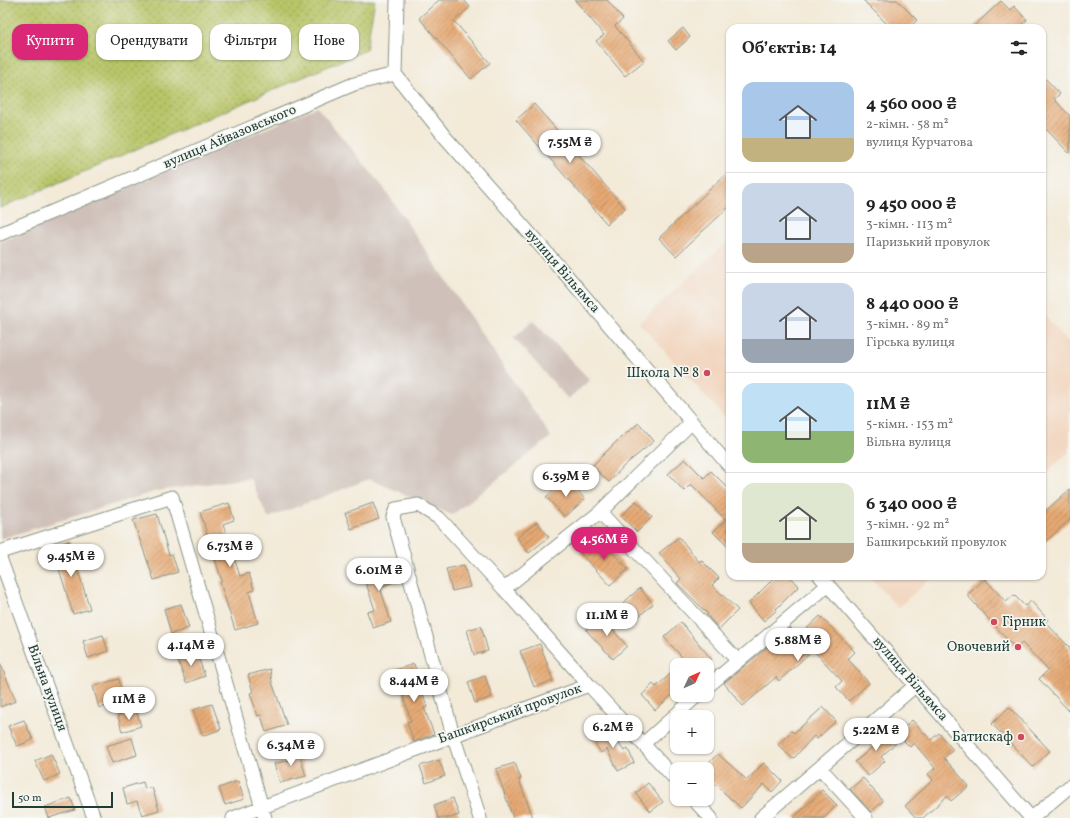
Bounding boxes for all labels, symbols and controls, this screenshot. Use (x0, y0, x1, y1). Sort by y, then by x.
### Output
chip: Купити (12, 24, 88, 60)
chip: Орендувати (96, 24, 202, 60)
chip: Фільтри (210, 24, 291, 60)
chip: Нове (299, 24, 359, 60)
text: Об’єктів: 14 (742, 37, 837, 60)
icon: filters (1008, 37, 1030, 59)
text: 4 560 000 ₴ (866, 93, 957, 116)
icon: home (774, 98, 822, 146)
street label: вулиця Айвазовського (161, 100, 299, 174)
text: 2-кімн. · 58 m² (866, 116, 949, 134)
pin: 7.55M ₴ (533, 130, 607, 164)
text: 7.55M ₴ (548, 134, 592, 152)
text: вулиця Курчатова (866, 134, 973, 152)
text: 9 450 000 ₴ (866, 193, 957, 216)
icon: home (774, 199, 822, 247)
text: 3-кімн. · 113 m² (866, 216, 952, 234)
street label: вулиця Вільямса (520, 225, 604, 317)
text: Паризький провулок (866, 234, 990, 252)
text: 8 440 000 ₴ (866, 293, 959, 316)
icon: home (774, 299, 822, 347)
text: 3-кімн. · 89 m² (866, 316, 949, 334)
text: Гірська вулиця (866, 334, 955, 352)
place label: Школа № 8 (626, 364, 699, 383)
marker: Школа № 8 (702, 368, 712, 378)
text: 11M ₴ (866, 393, 910, 416)
icon: home (774, 399, 822, 447)
text: 5-кімн. · 153 m² (866, 416, 953, 434)
text: Вільна вулиця (866, 434, 951, 452)
pin: 6.39M ₴ (529, 464, 603, 498)
text: 6.39M ₴ (542, 468, 590, 486)
text: 6 340 000 ₴ (866, 493, 957, 516)
icon: home (774, 499, 822, 547)
text: 3-кімн. · 92 m² (866, 516, 949, 534)
pin: 4.56M ₴ (567, 527, 641, 561)
text: 4.56M ₴ (580, 531, 628, 549)
pin: 6.73M ₴ (193, 534, 267, 568)
text: Башкирський провулок (866, 534, 1007, 552)
text: 6.73M ₴ (207, 538, 253, 556)
pin: 9.45M ₴ (34, 544, 108, 578)
text: 9.45M ₴ (47, 548, 95, 566)
pin: 6.01M ₴ (342, 558, 416, 592)
text: 6.01M ₴ (355, 562, 403, 580)
pin: 11.1M ₴ (570, 603, 644, 637)
text: 11.1M ₴ (586, 607, 628, 625)
place label: Гірник (1002, 613, 1047, 632)
marker: Гірник (989, 617, 999, 627)
pin: 5.88M ₴ (761, 628, 835, 662)
text: 5.88M ₴ (774, 632, 822, 650)
pin: 4.14M ₴ (154, 633, 228, 667)
street label: вулиця Вільямса (868, 633, 952, 725)
text: 4.14M ₴ (167, 637, 215, 655)
place label: Овочевий (947, 638, 1010, 657)
street label: Вільна вулиця (22, 642, 72, 734)
marker: Овочевий (1013, 642, 1023, 652)
north arrow (670, 658, 714, 702)
map controls (670, 658, 714, 806)
pin: 8.44M ₴ (377, 669, 451, 703)
text: 8.44M ₴ (389, 673, 439, 691)
street label: Башкирський провулок (436, 679, 585, 749)
pin: 11M ₴ (101, 687, 157, 721)
text: 11M ₴ (112, 691, 146, 709)
button: + (670, 710, 714, 754)
pin: 6.2M ₴ (580, 715, 646, 749)
pin: 5.22M ₴ (839, 718, 913, 752)
text: 6.2M ₴ (593, 719, 633, 737)
text: 5.22M ₴ (853, 722, 899, 740)
place label: Батискаф (952, 728, 1013, 747)
marker: Батискаф (1016, 732, 1026, 742)
pin: 6.34M ₴ (254, 733, 328, 767)
text: 6.34M ₴ (267, 737, 315, 755)
button: − (670, 762, 714, 806)
scale bar (12, 790, 113, 809)
text: 50 m (18, 791, 42, 806)

